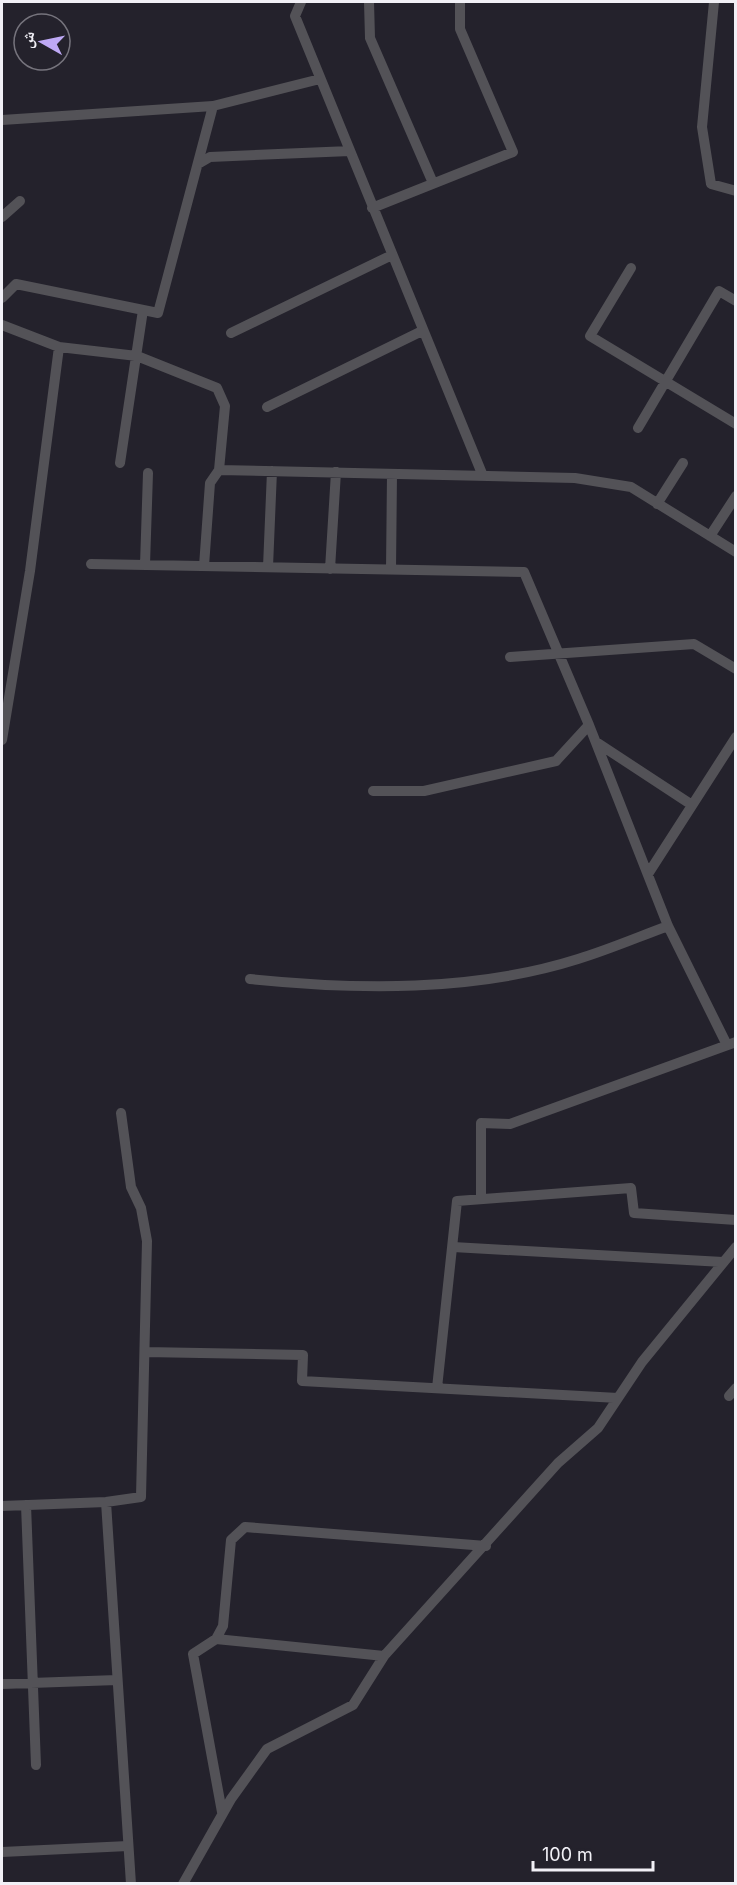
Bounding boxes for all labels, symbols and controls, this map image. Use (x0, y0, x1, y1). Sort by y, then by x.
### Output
north arrow (12, 12, 72, 72)
text: ش (16, 30, 38, 50)
scale bar (533, 1834, 653, 1872)
text: 100 m (542, 1844, 593, 1865)

